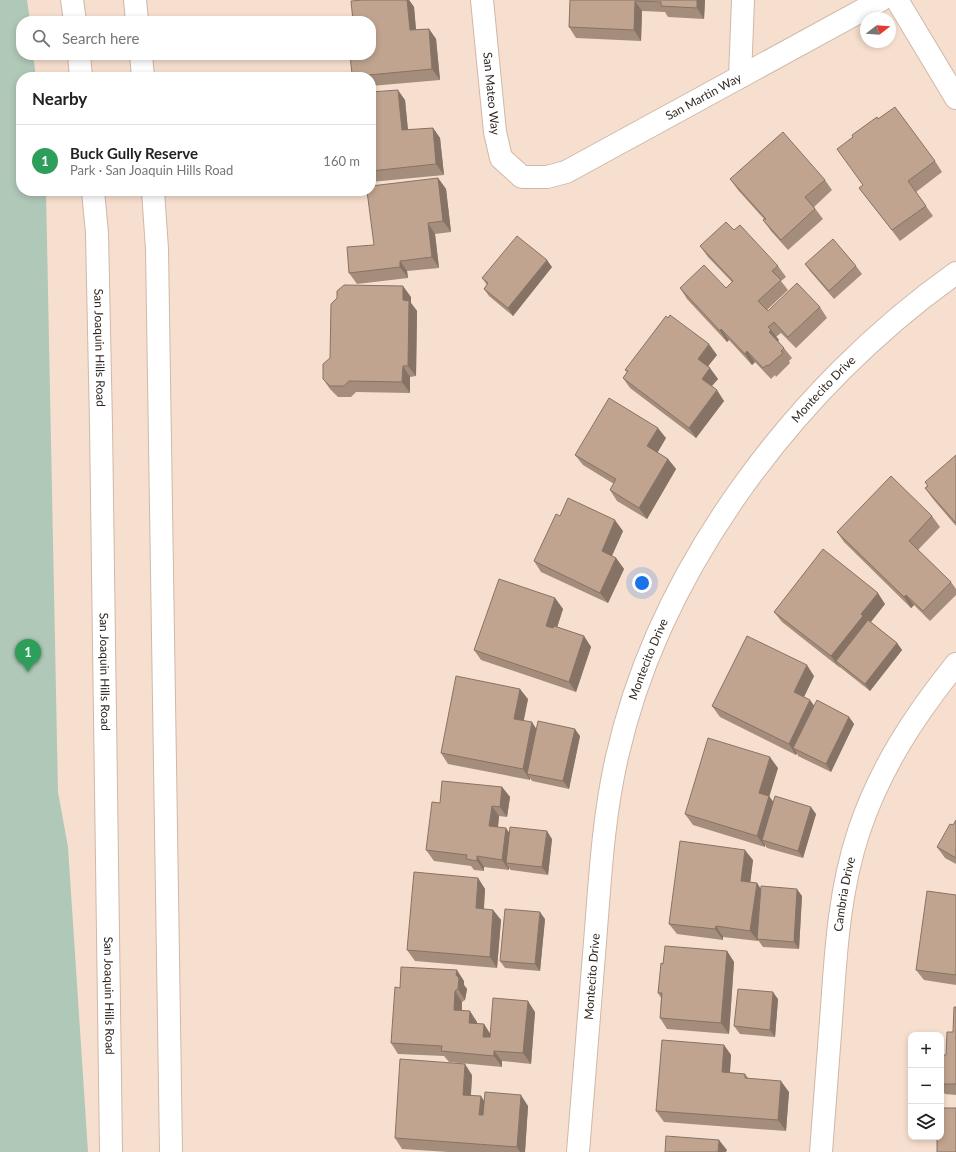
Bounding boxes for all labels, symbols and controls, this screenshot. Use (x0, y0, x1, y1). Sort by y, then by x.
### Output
north arrow (860, 12, 896, 48)
search box (16, 16, 376, 60)
icon: search (30, 27, 52, 49)
text: Search here (62, 29, 139, 47)
street label: San Mateo Way (480, 51, 503, 136)
street label: San Martin Way (663, 69, 745, 123)
text: Nearby (32, 88, 87, 109)
text: Buck Gully Reserve (70, 144, 198, 162)
text: 1 (41, 153, 49, 169)
text: 160 m (323, 153, 360, 169)
text: Park · San Joaquin Hills Road (70, 162, 233, 178)
street label: San Joaquin Hills Road (91, 289, 109, 407)
street label: Montecito Drive (788, 352, 858, 426)
your location (632, 573, 652, 593)
street label: San Joaquin Hills Road (97, 613, 113, 731)
street label: Montecito Drive (625, 616, 671, 702)
pin: 1 (15, 639, 41, 672)
street label: Cambria Drive (830, 855, 858, 932)
street label: Montecito Drive (581, 933, 603, 1020)
street label: San Joaquin Hills Road (101, 937, 118, 1055)
map controls (908, 1032, 944, 1140)
button: + (908, 1032, 944, 1068)
button: − (908, 1068, 944, 1104)
button: layers (908, 1104, 944, 1140)

